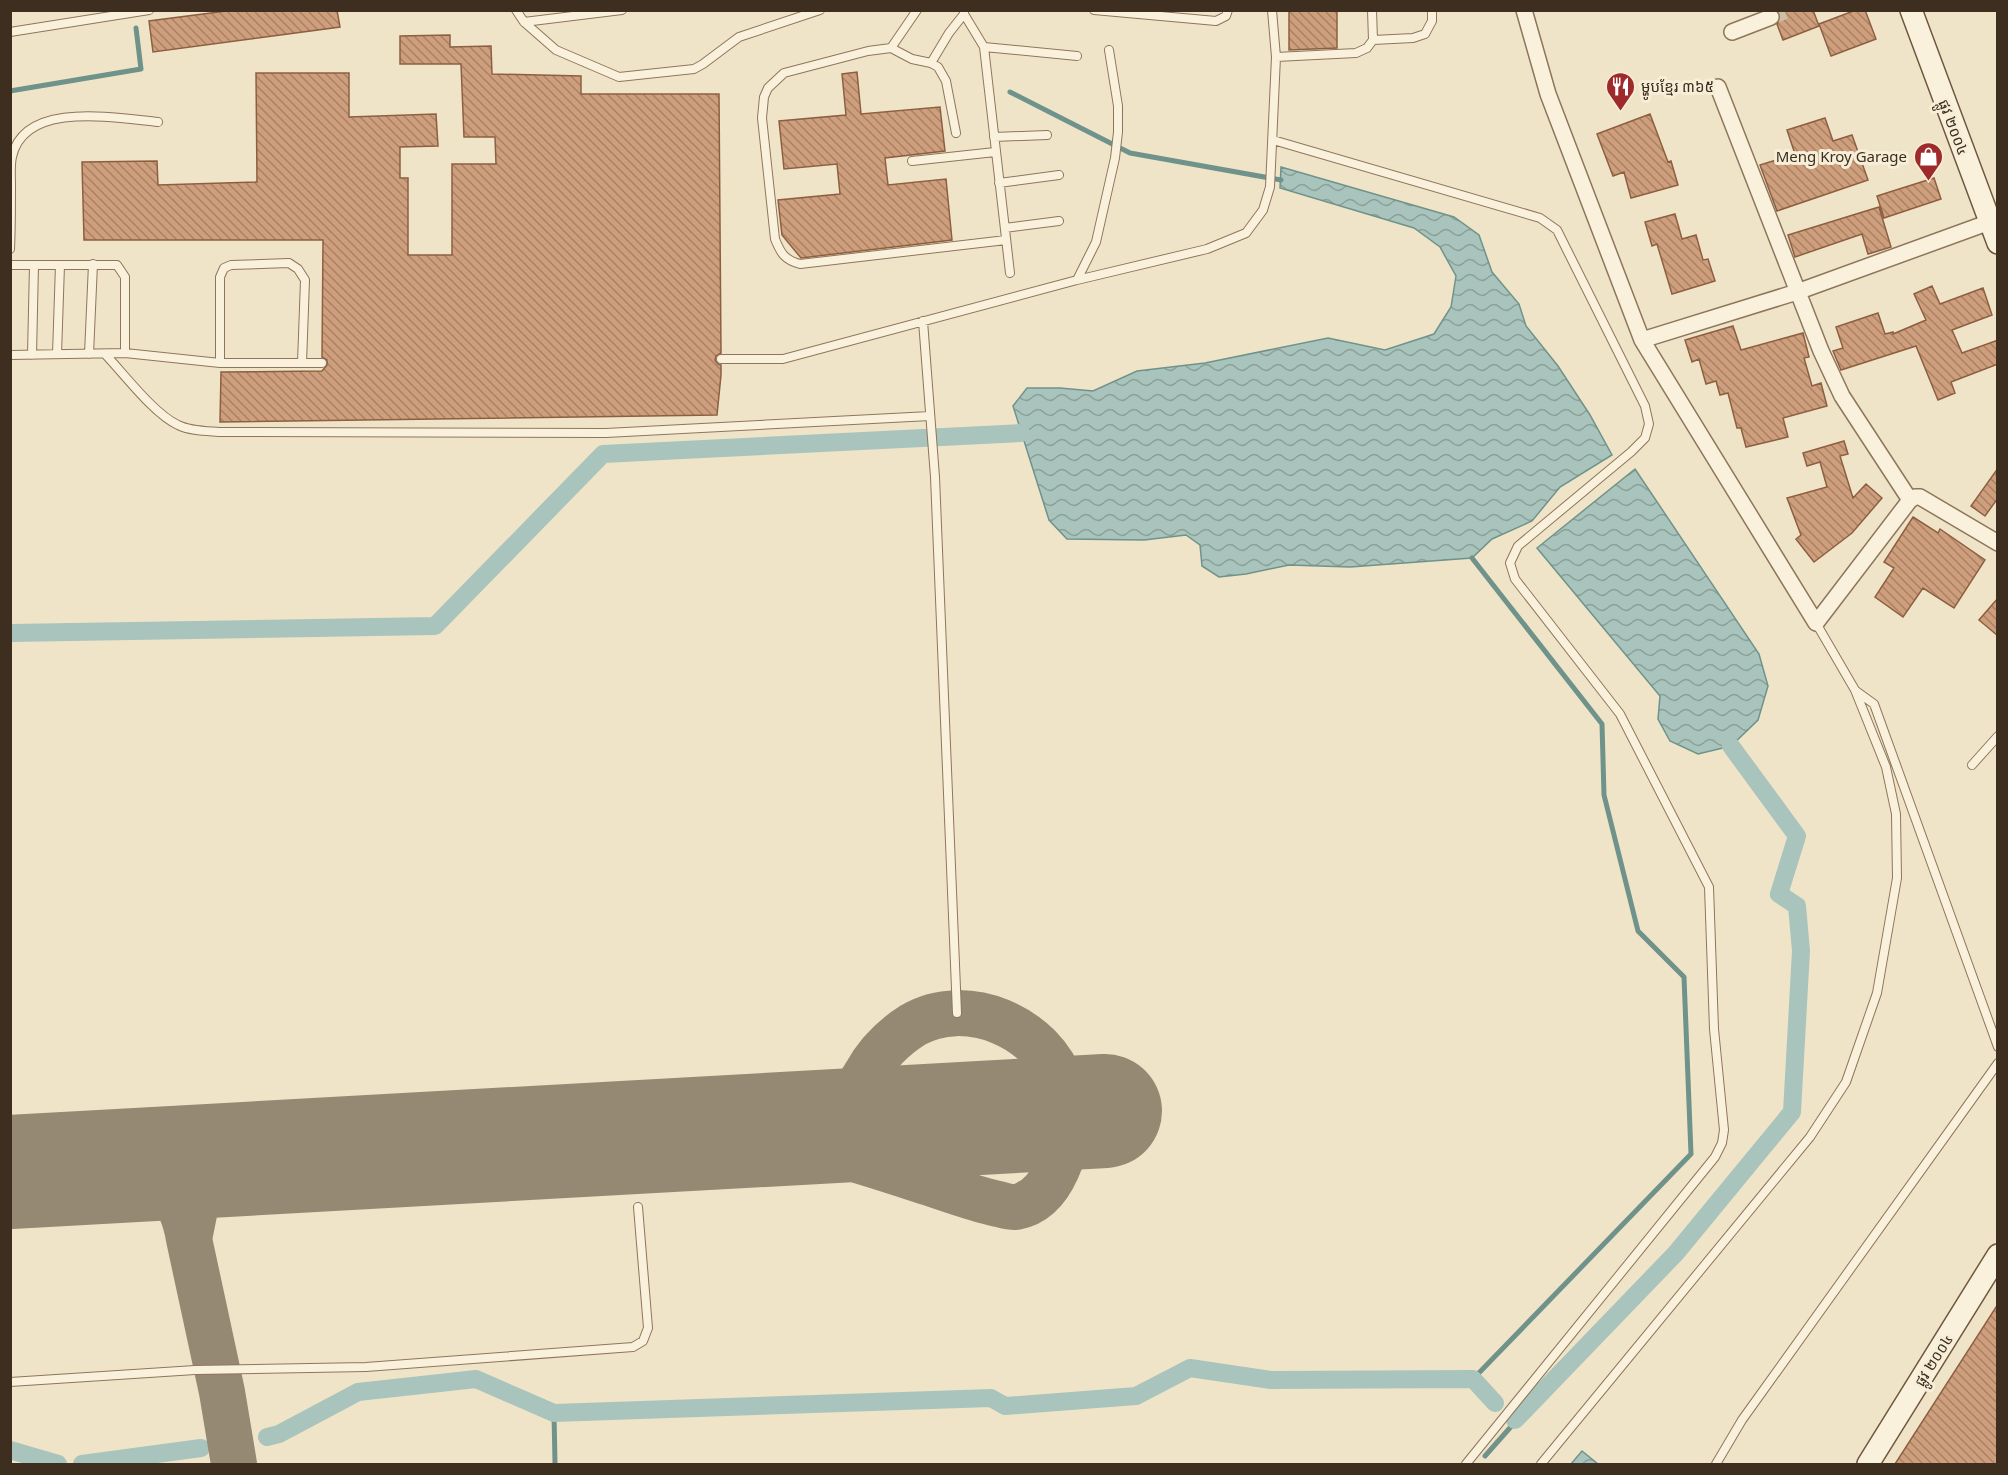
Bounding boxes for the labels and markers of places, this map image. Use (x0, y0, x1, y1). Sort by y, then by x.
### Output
restaurant icon: ម្ហូបខ្មែរ ៣៦៥ (1604, 70, 1636, 112)
place label: ម្ហូបខ្មែរ ៣៦៥ (1641, 76, 1714, 100)
shop icon: Meng Kroy Garage (1912, 140, 1944, 182)
place label: Meng Kroy Garage (1776, 146, 1907, 166)

